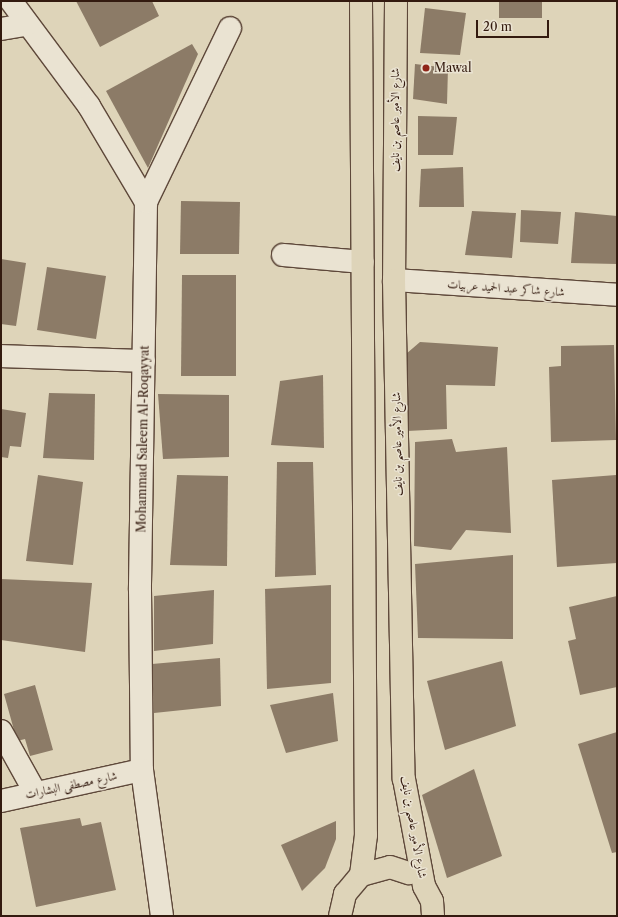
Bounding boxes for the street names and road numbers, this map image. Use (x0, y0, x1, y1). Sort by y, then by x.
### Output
street label: شارع الأمير عاصم بن نايف (388, 68, 402, 172)
street label: شارع شاكر عبد الحميد عربيات (447, 277, 565, 299)
street label: Mohammad Saleem Al-Roqayyat (134, 345, 152, 533)
street label: شارع الأمير عاصم بن نايف (389, 392, 405, 496)
street label: شارع مصطفى البشارات (24, 768, 118, 802)
street label: شارع الأمير عاصم بن نايف (398, 774, 430, 880)

